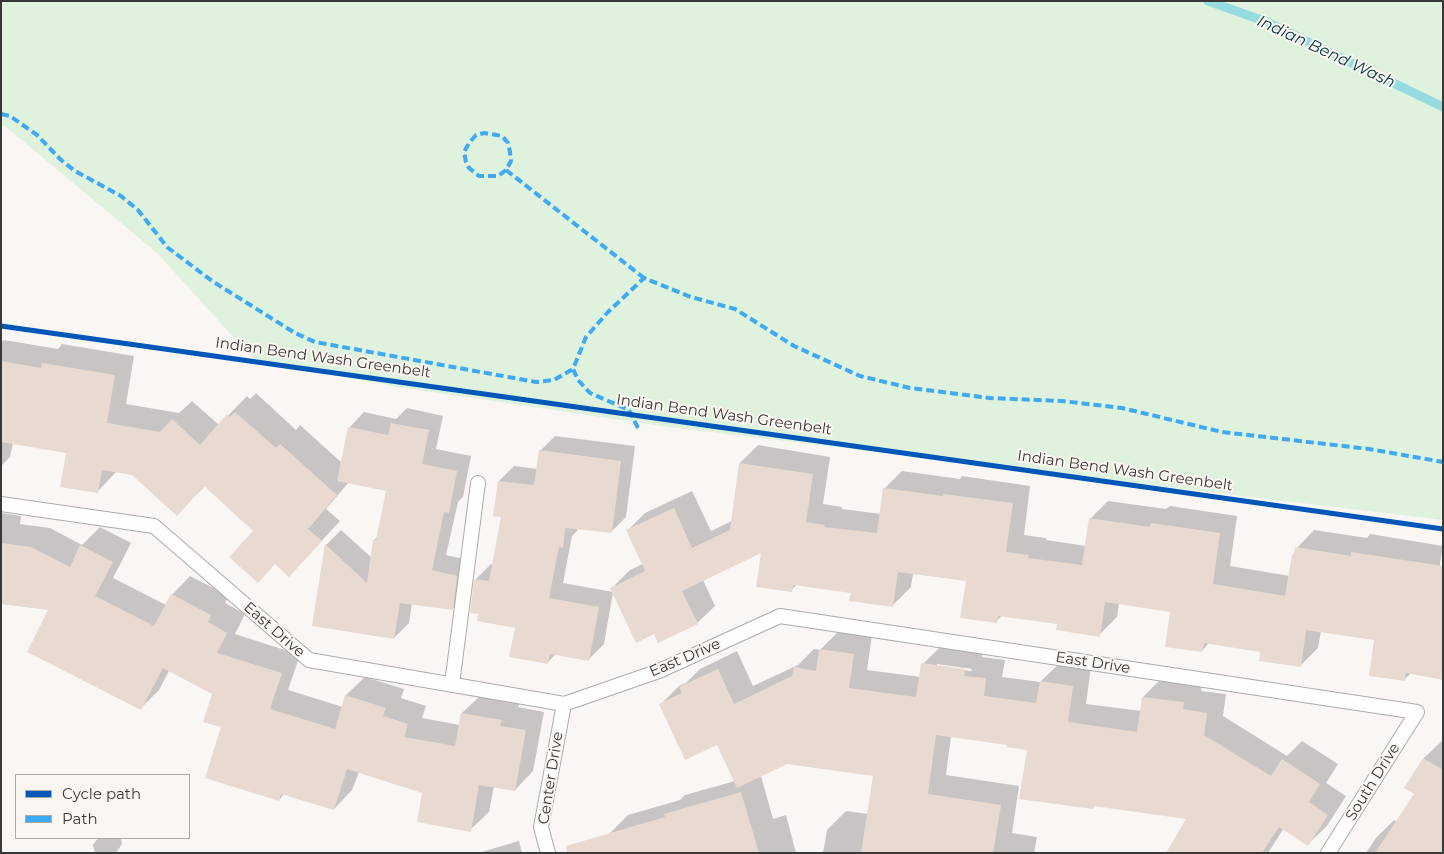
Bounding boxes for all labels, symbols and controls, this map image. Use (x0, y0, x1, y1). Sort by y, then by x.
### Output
water label: Indian Bend Wash (1254, 12, 1398, 92)
street label: Indian Bend Wash Greenbelt (214, 334, 432, 382)
street label: Indian Bend Wash Greenbelt (615, 391, 833, 439)
street label: Indian Bend Wash Greenbelt (1016, 447, 1234, 495)
street label: East Drive (240, 598, 308, 662)
street label: East Drive (647, 635, 723, 681)
street label: East Drive (1054, 648, 1132, 678)
street label: Center Drive (535, 730, 567, 826)
street label: South Drive (1342, 740, 1404, 824)
legend (15, 774, 190, 839)
text: Cycle path (62, 784, 141, 803)
text: Path (62, 809, 98, 828)

